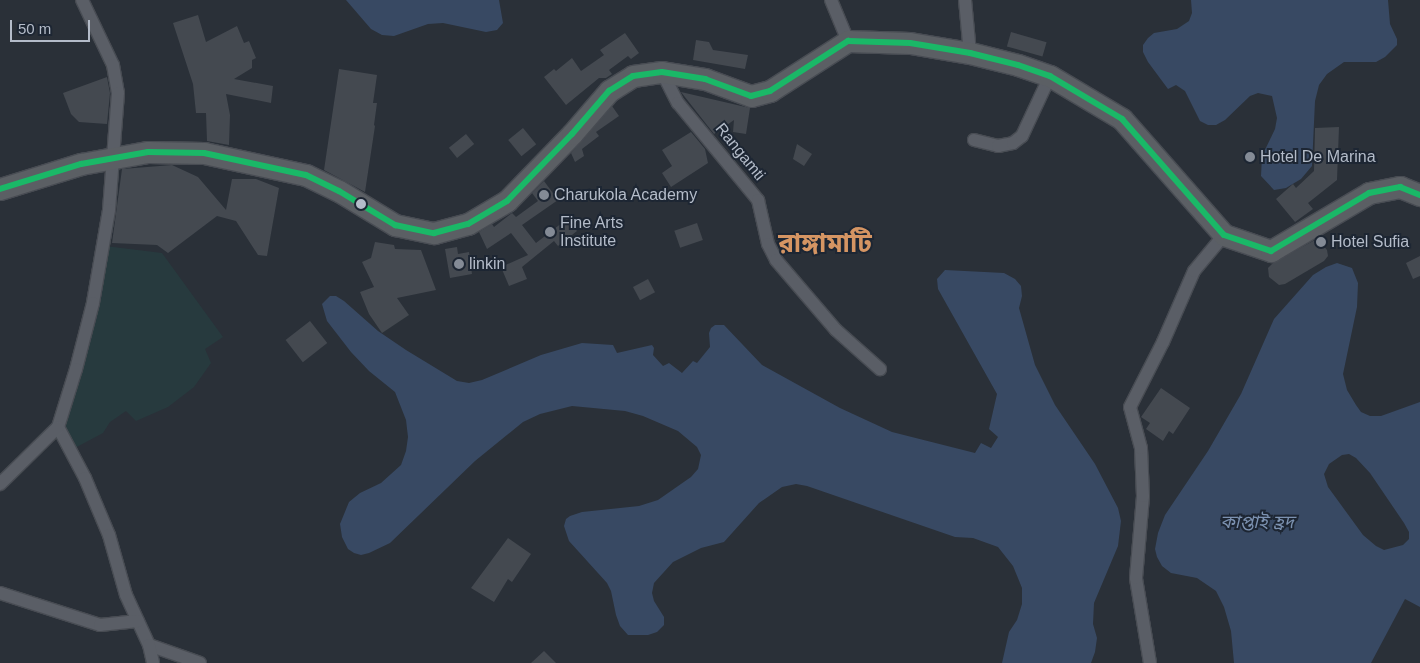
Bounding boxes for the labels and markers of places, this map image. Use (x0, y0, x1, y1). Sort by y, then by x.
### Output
place label: Hotel De Marina (1260, 147, 1376, 167)
marker: Hotel De Marina (1244, 151, 1256, 163)
place label: Charukola Academy (554, 185, 698, 205)
marker: Charukola Academy (538, 189, 550, 201)
unlabelled marker (356, 199, 366, 209)
place label: Fine Arts Institute (560, 213, 624, 251)
marker: Fine Arts Institute (544, 226, 556, 238)
place label: Hotel Sufia (1331, 232, 1409, 252)
marker: Hotel Sufia (1315, 236, 1327, 248)
place label: linkin (469, 254, 505, 274)
marker: linkin (453, 258, 465, 270)

